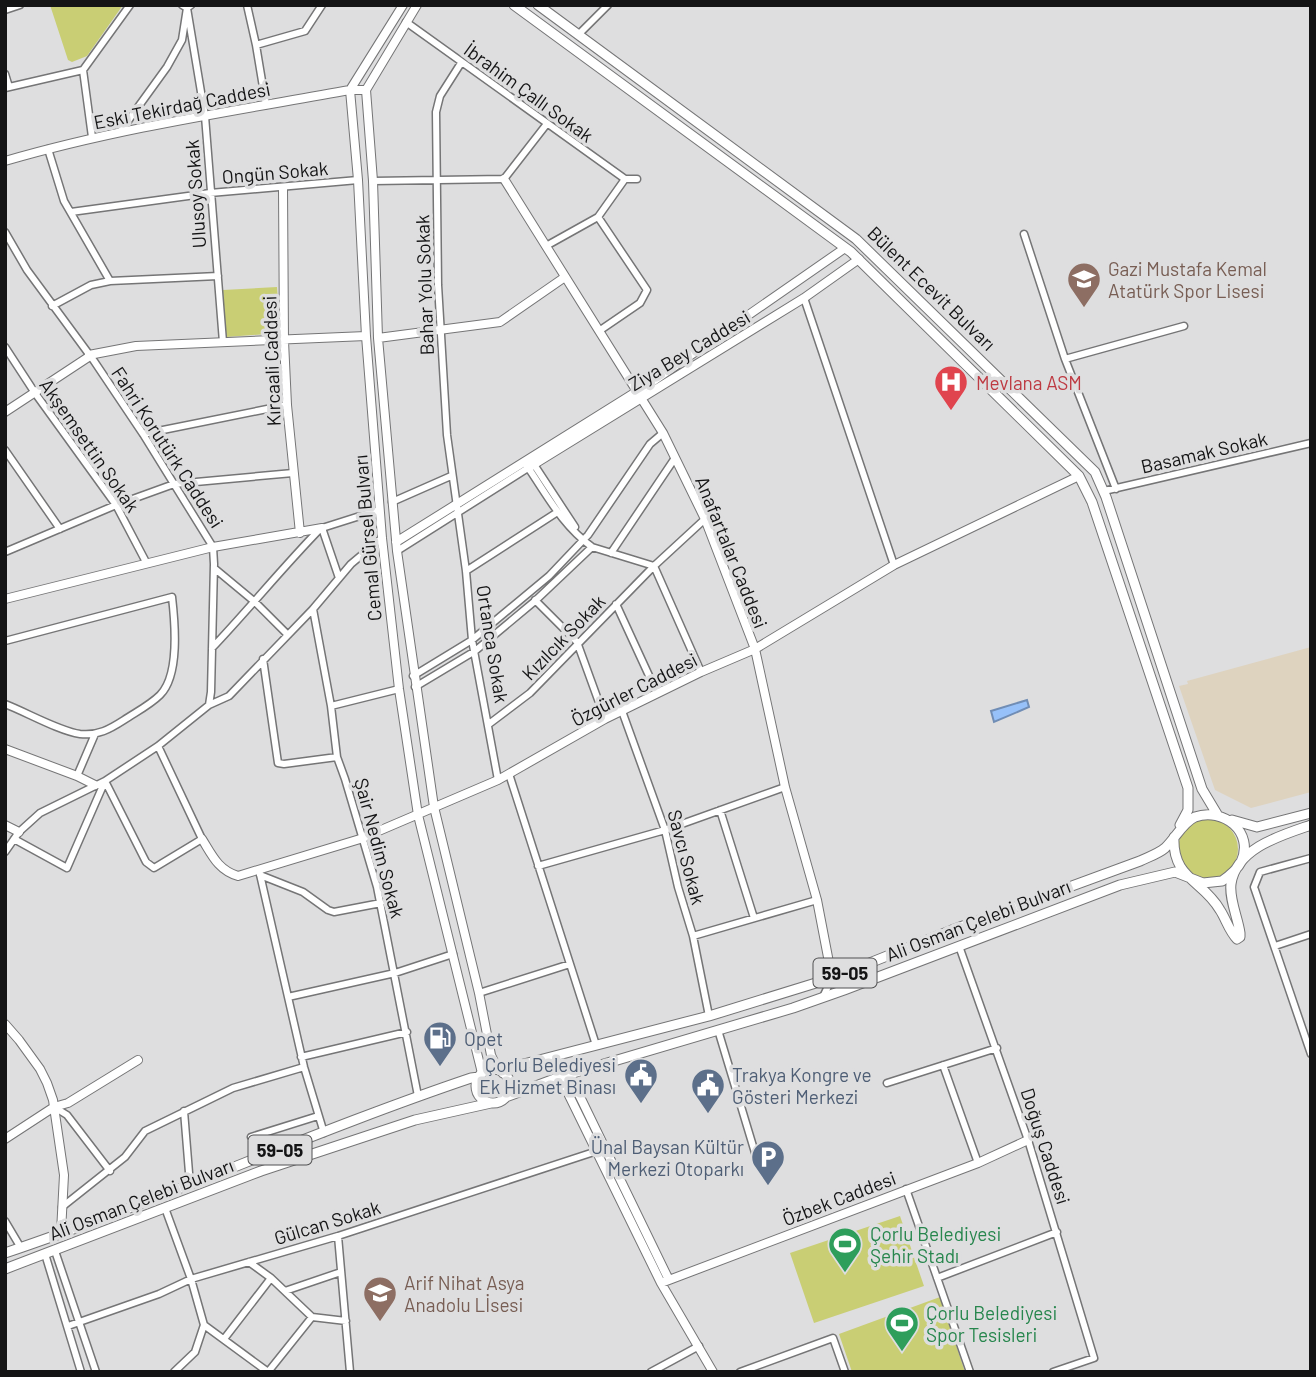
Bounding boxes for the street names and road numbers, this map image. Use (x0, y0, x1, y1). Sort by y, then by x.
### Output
street label: İbrahim Çallı Sokak (460, 37, 598, 147)
street label: Eski Tekirdağ Caddesi (92, 77, 272, 133)
street label: Ulusoy Sokak (180, 139, 210, 249)
street label: Ongün Sokak (221, 156, 329, 188)
street label: Bahar Yolu Sokak (410, 214, 438, 356)
street label: Bülent Ecevit Bulvarı (863, 221, 1001, 355)
street label: Kırcaali Caddesi (257, 295, 285, 427)
street label: Ziya Bey Caddesi (624, 305, 754, 395)
street label: Fahri Korutürk Caddesi (107, 362, 229, 532)
street label: Akşemsettin Sokak (35, 374, 145, 516)
street label: Basamak Sokak (1139, 426, 1269, 478)
street label: Cemal Gürsel Bulvarı (348, 454, 386, 622)
street label: Anafartalar Caddesi (691, 473, 773, 631)
street label: Ortanca Sokak (472, 583, 514, 705)
street label: Kızılcık Sokak (517, 590, 609, 684)
street label: Özgürler Caddesi (567, 647, 701, 731)
street label: Şair Nedim Sokak (350, 775, 410, 921)
street label: Savcı Sokak (663, 807, 711, 907)
street label: Ali Osman Çelebi Bulvarı (882, 874, 1074, 966)
road number: 59-05 (814, 958, 876, 988)
street label: Doğuş Caddesi (1016, 1085, 1076, 1207)
road number: 59-05 (248, 1135, 312, 1164)
street label: Ali Osman Çelebi Bulvarı (45, 1153, 237, 1245)
street label: Özbek Caddesi (779, 1166, 899, 1230)
street label: Gülcan Sokak (271, 1195, 383, 1249)

